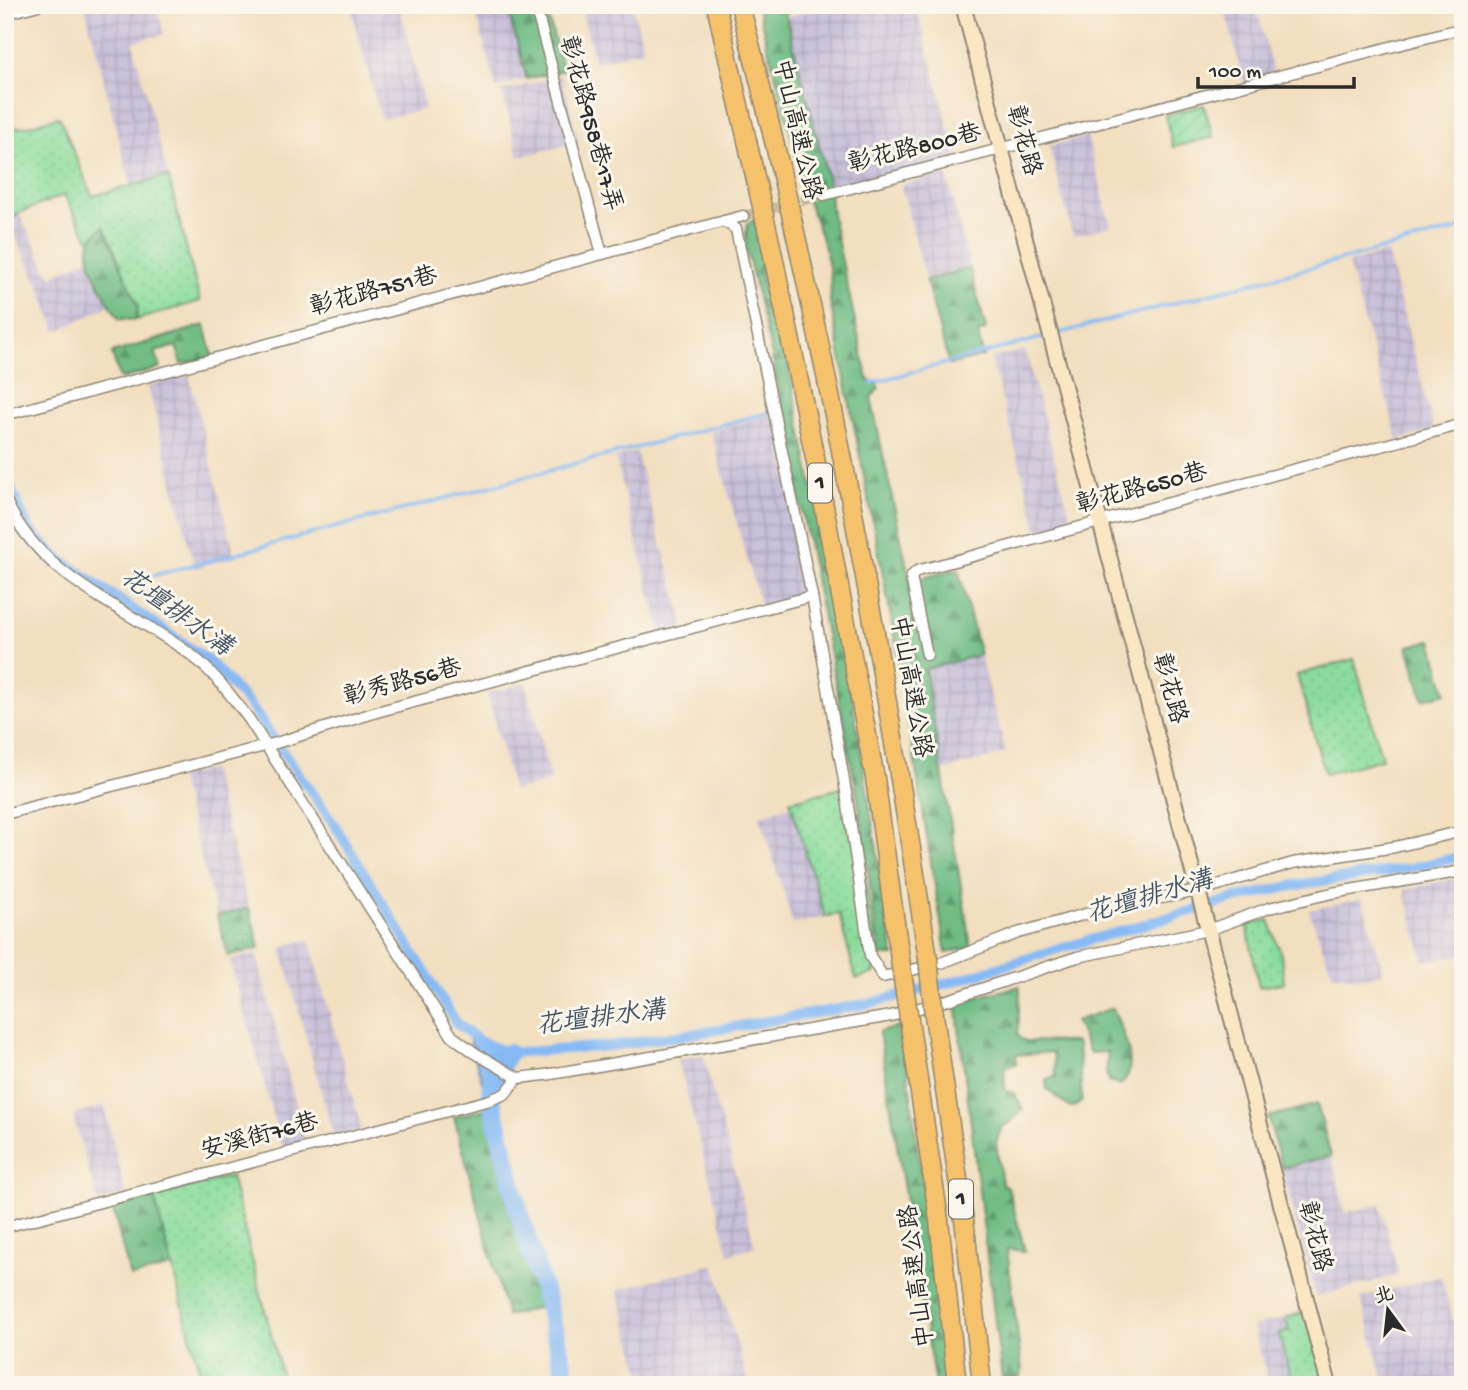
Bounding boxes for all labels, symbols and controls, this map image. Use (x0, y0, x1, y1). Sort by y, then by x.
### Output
street label: 彰花路958巷17弄 (552, 33, 628, 215)
scale bar (1198, 46, 1354, 90)
street label: 中山高速公路 (765, 56, 827, 203)
text: 100 m (1208, 61, 1261, 86)
street label: 彰花路 (999, 102, 1047, 180)
street label: 彰花路800巷 (845, 117, 985, 181)
street label: 彰花路751巷 (307, 260, 441, 324)
street label: 彰花路650巷 (1073, 457, 1211, 521)
road number: 1 (808, 463, 832, 503)
water label: 花壇排水溝 (113, 562, 239, 666)
street label: 中山高速公路 (882, 613, 938, 760)
street label: 彰花路 (1145, 650, 1193, 728)
street label: 彰秀路56巷 (340, 652, 465, 714)
water label: 花壇排水溝 (1083, 864, 1219, 932)
water label: 花壇排水溝 (534, 994, 669, 1043)
street label: 安溪街76巷 (198, 1107, 322, 1168)
road number: 1 (949, 1180, 973, 1218)
street label: 彰花路 (1290, 1198, 1338, 1275)
street label: 中山高速公路 (894, 1203, 942, 1349)
north arrow (1352, 1274, 1422, 1344)
text: 北 (1372, 1283, 1397, 1311)

